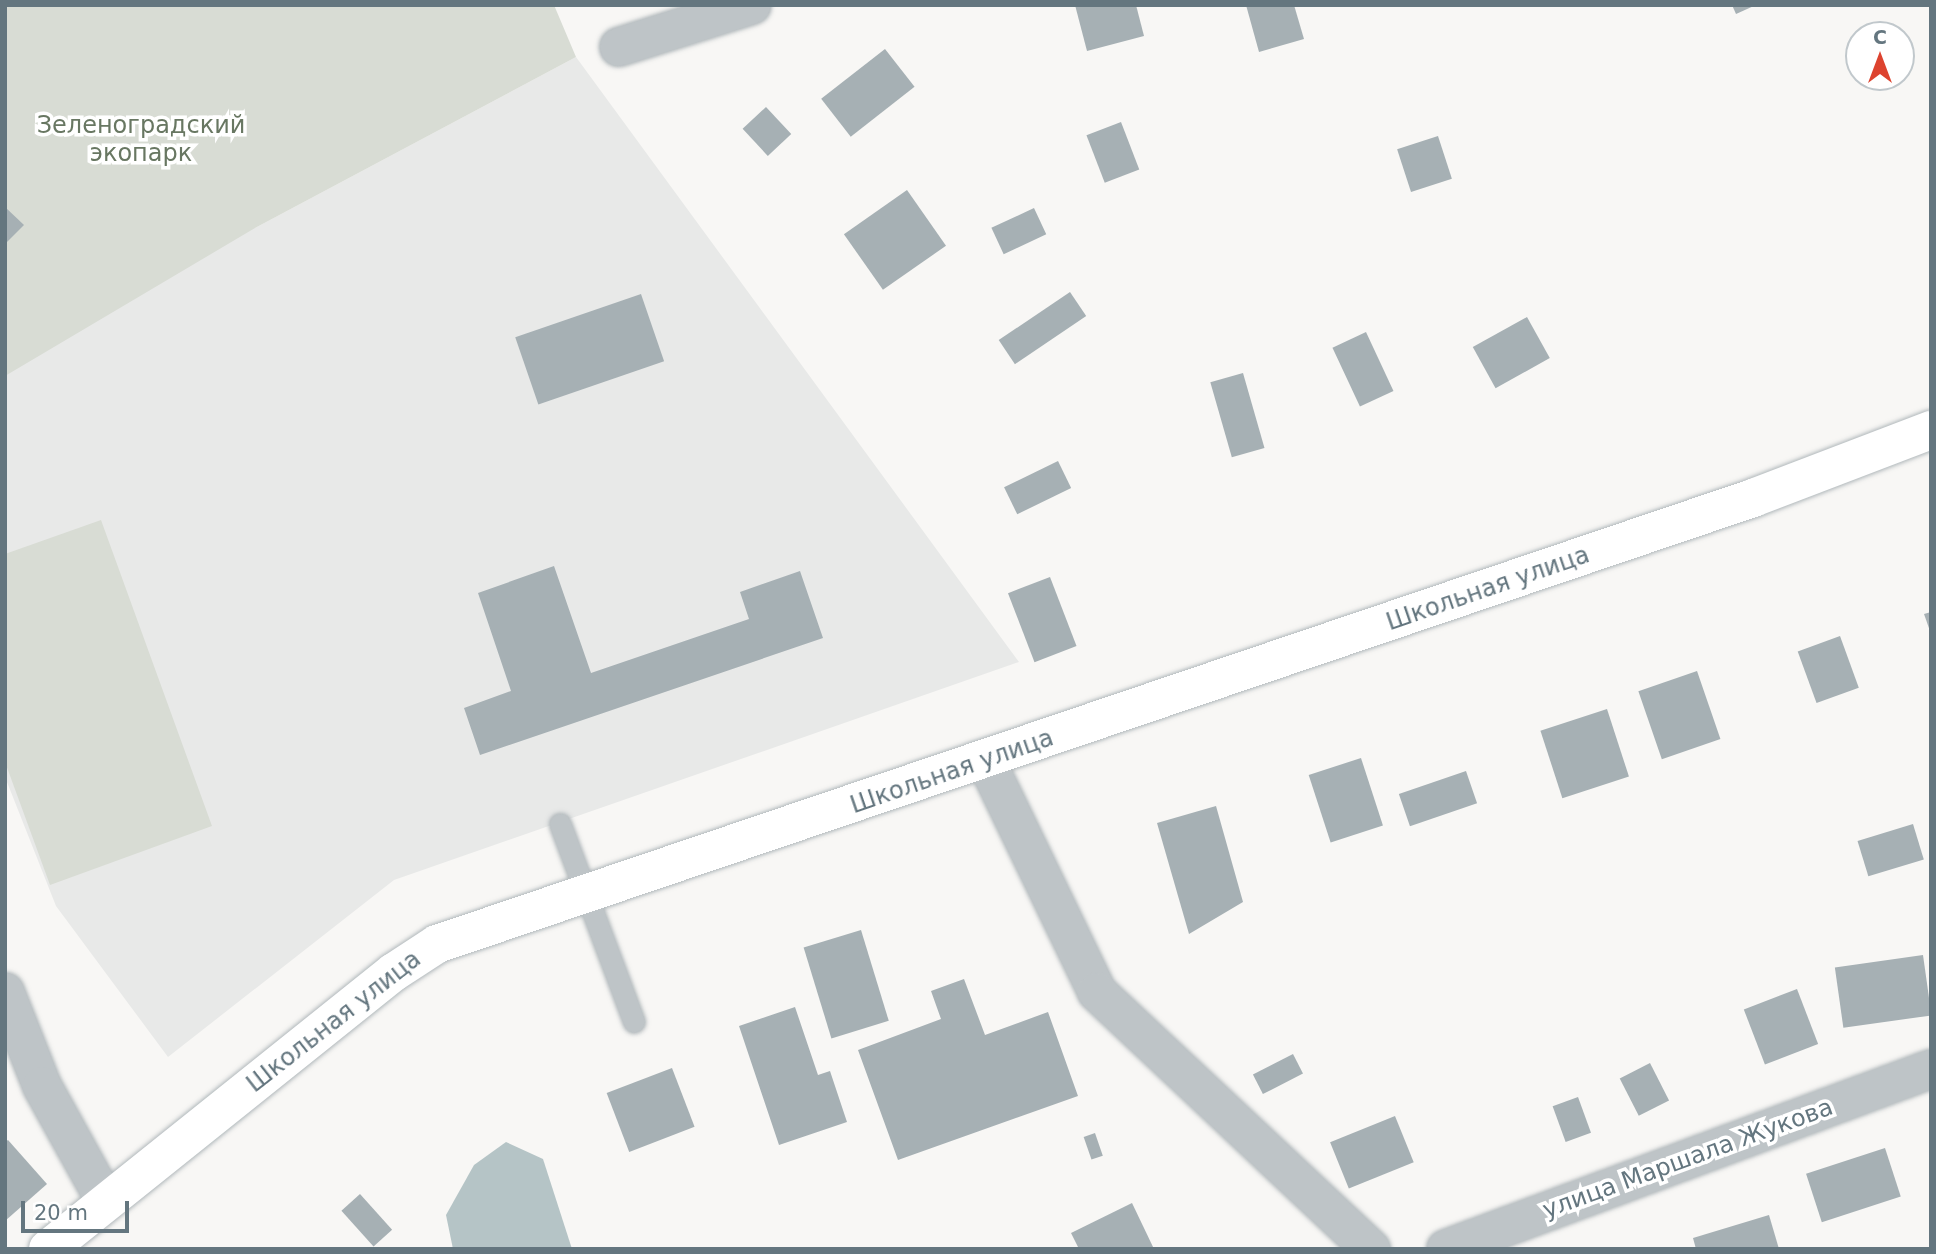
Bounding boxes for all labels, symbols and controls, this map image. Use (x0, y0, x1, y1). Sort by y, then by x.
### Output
north arrow (1845, 21, 1915, 91)
text: С (1873, 26, 1887, 48)
park label: Зеленоградский экопарк (37, 112, 245, 168)
street label: Школьная улица (1383, 541, 1593, 637)
street label: Школьная улица (847, 724, 1057, 820)
street label: Школьная улица (241, 945, 427, 1099)
street label: улица Маршала Жукова (1539, 1093, 1837, 1225)
scale bar (24, 1188, 133, 1232)
text: 20 m (34, 1201, 88, 1225)

